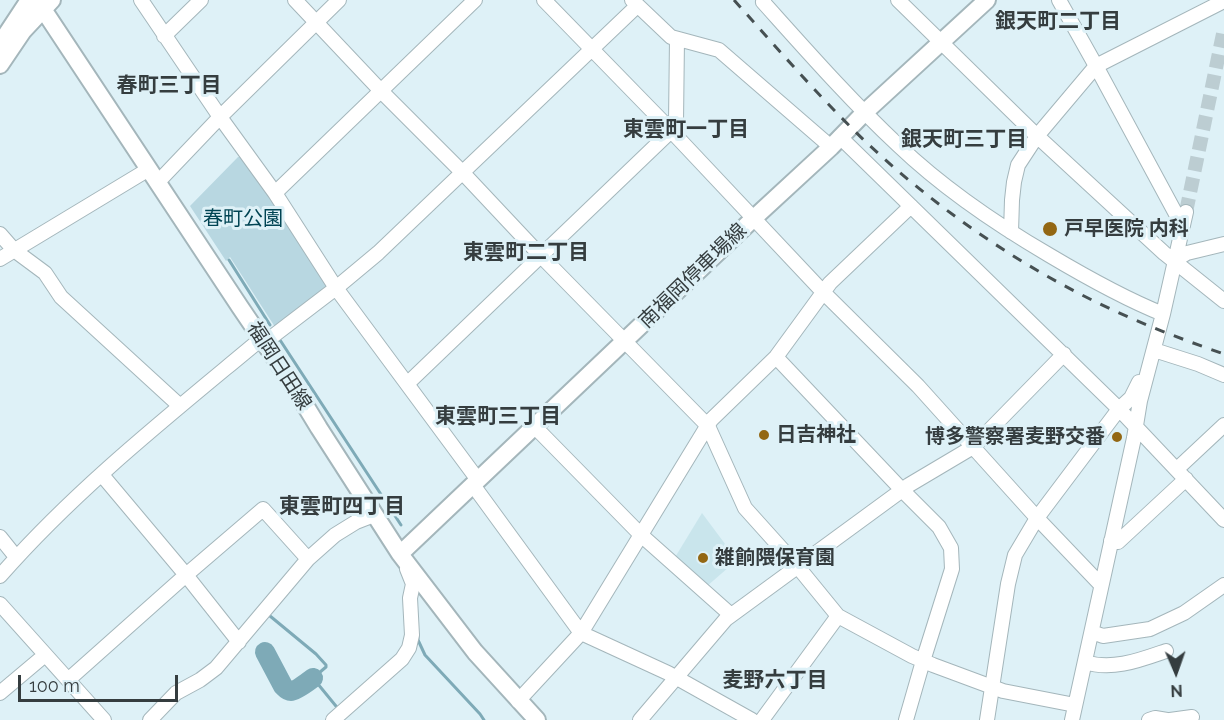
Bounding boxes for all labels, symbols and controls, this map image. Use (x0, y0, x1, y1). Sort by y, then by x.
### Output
district label: 銀天町二丁目 (995, 9, 1121, 35)
district label: 春町三丁目 (117, 73, 221, 99)
district label: 東雲町一丁目 (623, 117, 749, 143)
district label: 銀天町三丁目 (901, 127, 1027, 153)
park label: 春町公園 (203, 207, 283, 231)
place label: 戸早医院 内科 (1064, 217, 1189, 241)
street label: 南福岡停車場線 (634, 219, 752, 333)
marker: 戸早医院 内科 (1041, 220, 1059, 238)
district label: 東雲町二丁目 (463, 240, 589, 266)
street label: 福岡日田線 (242, 318, 316, 414)
district label: 東雲町三丁目 (435, 404, 561, 430)
place label: 日吉神社 (776, 423, 856, 447)
place label: 博多警察署麦野交番 (925, 425, 1105, 449)
marker: 日吉神社 (757, 428, 771, 442)
marker: 博多警察署麦野交番 (1110, 430, 1124, 444)
district label: 東雲町四丁目 (279, 494, 405, 520)
place label: 雑餉隈保育園 (715, 546, 835, 570)
marker: 雑餉隈保育園 (696, 551, 710, 565)
north arrow (1146, 642, 1206, 702)
scale bar (21, 663, 182, 701)
district label: 麦野六丁目 (723, 668, 827, 694)
text: 100 m (29, 675, 80, 696)
text: N (1170, 681, 1183, 700)

